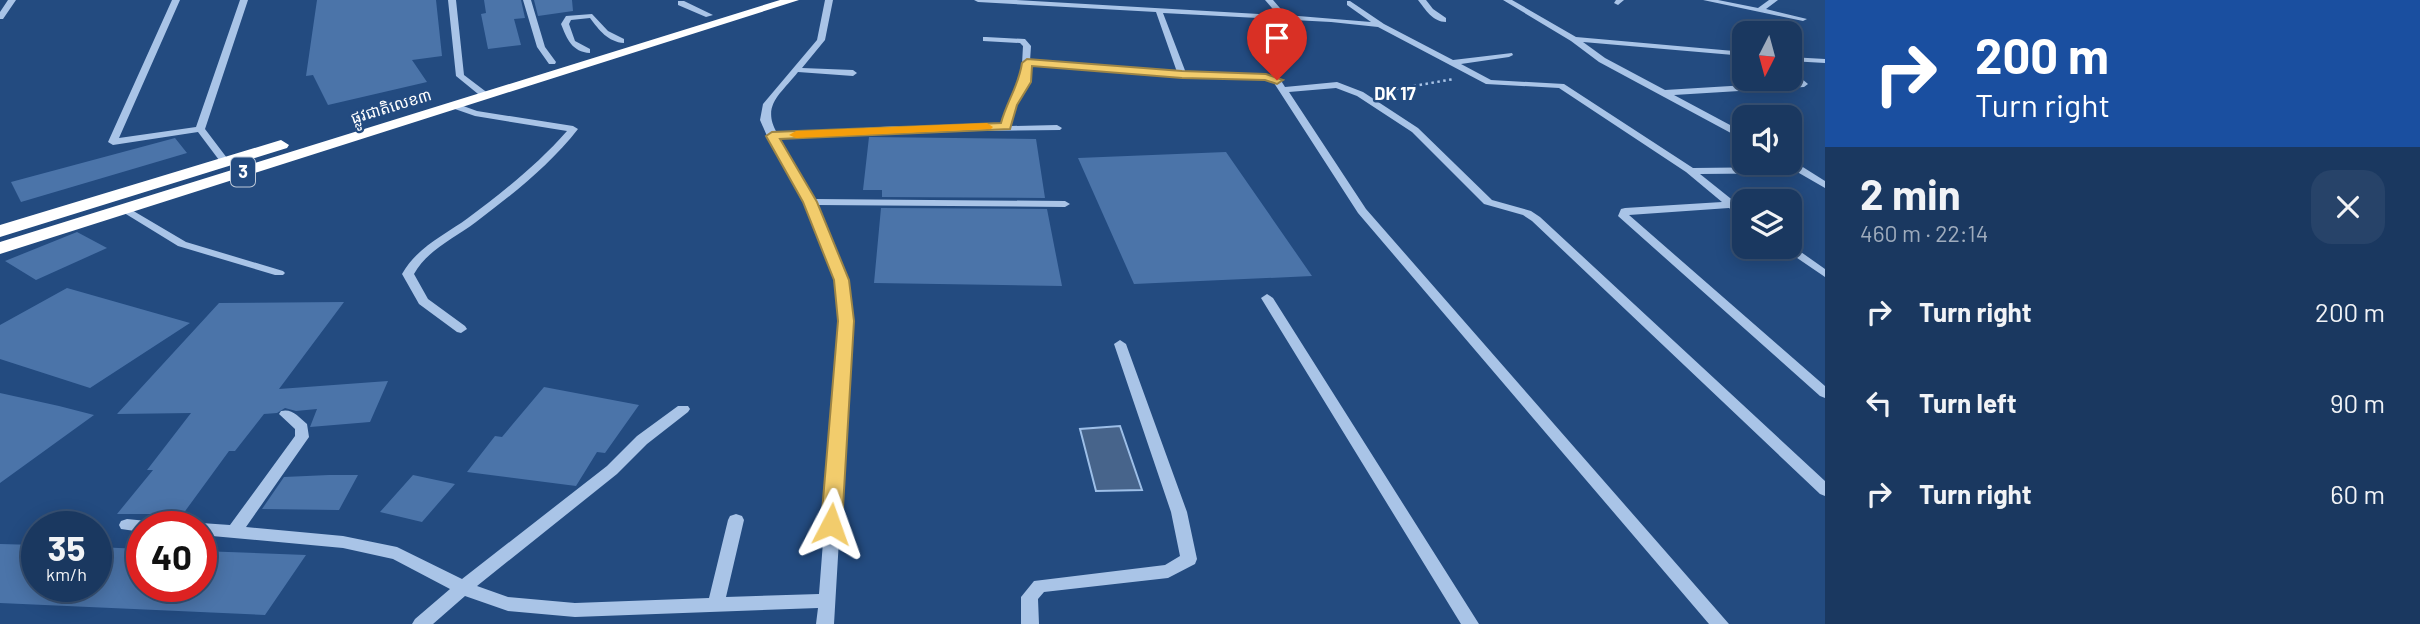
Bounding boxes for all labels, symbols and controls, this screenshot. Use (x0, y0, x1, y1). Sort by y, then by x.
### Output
pin (1247, 8, 1307, 80)
icon: arrive (1258, 19, 1296, 57)
north arrow (1732, 21, 1802, 91)
map controls (1732, 21, 1802, 259)
text: 200 m (1975, 25, 2109, 84)
icon: right (1860, 28, 1951, 119)
district label: DK 17 (1374, 82, 1416, 104)
street label: ផ្លូវជាតិលេខ៣ (348, 84, 435, 132)
text: Turn right (1975, 85, 2110, 123)
button: sound (1732, 105, 1802, 175)
road number: 3 (231, 158, 255, 187)
text: 2 min (1860, 168, 1961, 218)
button: close (2311, 170, 2385, 244)
button: layers (1732, 189, 1802, 259)
text: 460 m · 22:14 (1860, 219, 1988, 247)
icon: right (1860, 293, 1898, 331)
text: Turn right (1919, 296, 2032, 327)
text: 200 m (2315, 296, 2385, 327)
icon: left (1860, 384, 1898, 422)
text: Turn left (1919, 387, 2017, 418)
text: 90 m (2330, 387, 2385, 418)
icon: right (1860, 475, 1898, 513)
text: Turn right (1919, 478, 2032, 509)
text: 60 m (2330, 478, 2385, 509)
position arrow (794, 487, 868, 561)
speed limit sign: 40 (126, 511, 217, 602)
text: 35 (48, 526, 85, 568)
text: km/h (46, 563, 87, 585)

